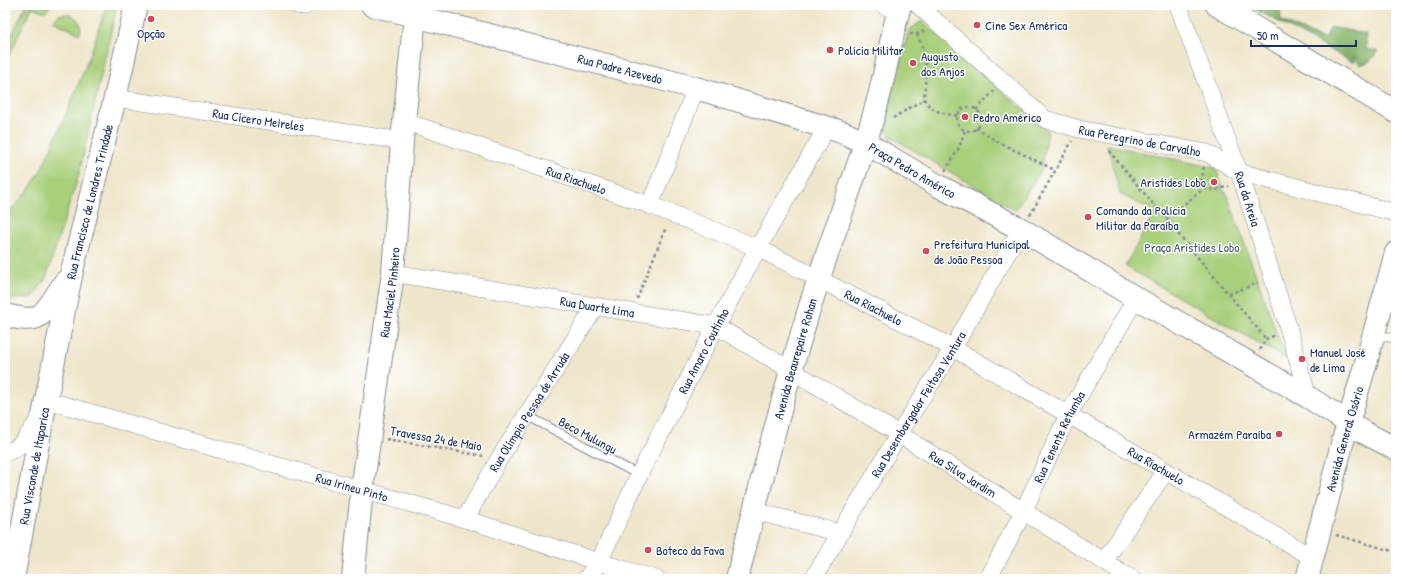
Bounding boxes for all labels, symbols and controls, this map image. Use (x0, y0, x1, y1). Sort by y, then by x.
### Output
marker: Opção (146, 14, 156, 24)
place label: Cine Sex América (985, 16, 1067, 34)
marker: Cine Sex América (972, 20, 982, 30)
scale bar (1251, 22, 1356, 48)
place label: Opção (137, 24, 165, 42)
text: 50 m (1257, 27, 1278, 44)
place label: Polícia Militar (838, 41, 904, 59)
marker: Polícia Militar (825, 45, 835, 55)
place label: Augusto dos Anjos (921, 47, 965, 80)
street label: Rua Padre Azevedo (576, 49, 664, 88)
marker: Augusto dos Anjos (908, 58, 918, 68)
street label: Rua Cícero Meireles (211, 104, 305, 135)
place label: Pedro Américo (973, 108, 1041, 126)
marker: Pedro Américo (960, 112, 970, 122)
street label: Rua Peregrino de Carvalho (1077, 120, 1202, 161)
street label: Rua Francisco de Londres Trindade (62, 122, 117, 281)
street label: Praça Pedro Américo (865, 138, 959, 202)
street label: Rua Riachuelo (544, 161, 609, 198)
street label: Rua da Areia (1230, 169, 1265, 229)
place label: Aristides Lobo (1140, 173, 1206, 191)
marker: Aristides Lobo (1209, 177, 1219, 187)
place label: Comando da Polícia Militar da Paraíba (1096, 201, 1186, 234)
marker: Comando da Polícia Militar da Paraíba (1083, 212, 1093, 222)
place label: Prefeitura Municipal de João Pessoa (934, 235, 1030, 268)
park label: Praça Aristides Lobo (1144, 238, 1240, 256)
marker: Prefeitura Municipal de João Pessoa (921, 246, 931, 256)
street label: Rua Maciel Pinheiro (375, 247, 404, 339)
street label: Rua Riachuelo (842, 285, 906, 329)
street label: Rua Duarte Lima (559, 292, 636, 321)
street label: Avenida Beaurepaire Rohan (769, 296, 821, 421)
street label: Rua Amaro Coutinho (674, 305, 733, 397)
street label: Rua Desembargador Feitosa Ventura (866, 328, 970, 481)
place label: Manuel José de Lima (1310, 343, 1366, 376)
street label: Rua Olímpio Pessoa de Arruda (485, 348, 573, 475)
marker: Manuel José de Lima (1297, 354, 1307, 364)
street label: Avenida General Osório (1321, 384, 1368, 493)
street label: Rua Tenente Retumba (1029, 387, 1089, 486)
street label: Rua Visconde de Itaparica (14, 406, 53, 526)
street label: Beco Mulungu (556, 412, 620, 458)
street label: Travessa 24 de Maio (389, 421, 483, 455)
place label: Armazém Paraíba (1188, 425, 1271, 443)
marker: Armazém Paraíba (1274, 429, 1284, 439)
street label: Rua Riachuelo (1125, 442, 1188, 489)
street label: Rua Silva Jardim (926, 446, 1000, 502)
street label: Rua Irineu Pinto (314, 468, 390, 506)
place label: Boteco da Fava (656, 541, 724, 559)
marker: Boteco da Fava (643, 545, 653, 555)

